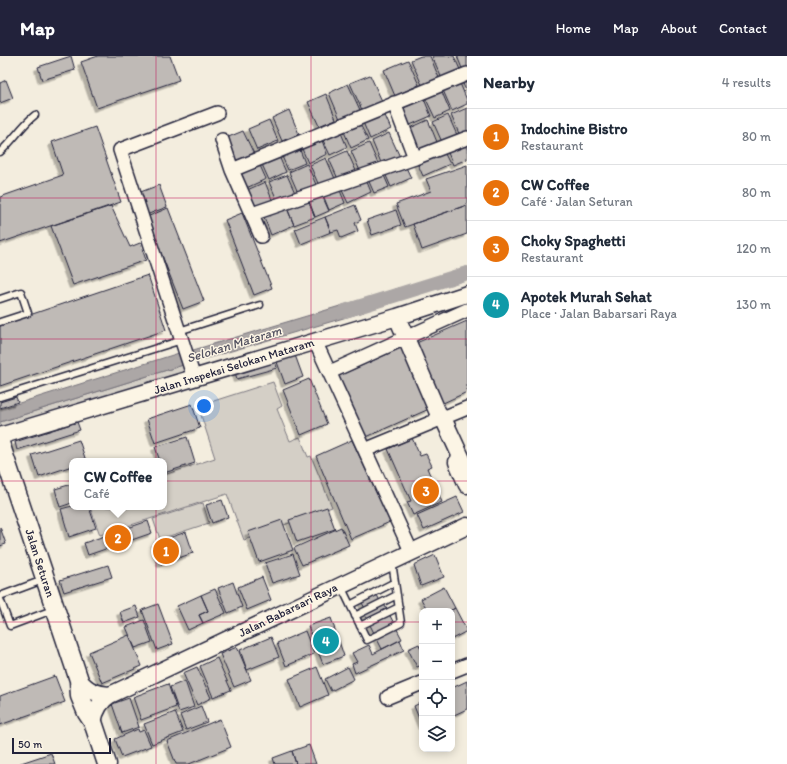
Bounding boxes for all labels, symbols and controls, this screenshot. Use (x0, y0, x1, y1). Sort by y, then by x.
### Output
text: Map (20, 17, 55, 40)
text: Home (556, 20, 591, 37)
text: Map (613, 20, 639, 37)
text: About (661, 20, 697, 37)
text: Contact (719, 20, 767, 37)
text: Nearby (483, 72, 535, 92)
text: 4 results (722, 75, 771, 90)
text: Indochine Bistro (521, 120, 628, 138)
text: 1 (493, 129, 499, 144)
text: 80 m (742, 129, 771, 144)
text: Restaurant (521, 138, 583, 153)
text: CW Coffee (521, 176, 589, 194)
text: 2 (493, 185, 499, 200)
text: 80 m (742, 185, 771, 200)
text: Café · Jalan Seturan (521, 194, 633, 209)
text: Choky Spaghetti (521, 232, 626, 250)
text: 3 (492, 241, 500, 256)
text: 120 m (736, 241, 771, 256)
text: Restaurant (521, 250, 583, 265)
text: Apotek Murah Sehat (521, 288, 652, 306)
text: 4 (492, 297, 500, 312)
text: 130 m (736, 297, 771, 312)
text: Place · Jalan Babarsari Raya (521, 306, 677, 321)
water label: Selokan Mataram (185, 322, 283, 366)
street label: Jalan Inspeksi Selokan Mataram (152, 335, 316, 397)
your location (194, 396, 214, 416)
popup (69, 458, 167, 510)
text: CW Coffee (84, 468, 152, 486)
pin: 3 (413, 476, 439, 506)
text: Café (84, 486, 110, 501)
pin: 2 (105, 523, 131, 553)
street label: Jalan Seturan (22, 527, 58, 599)
pin: 1 (153, 536, 179, 566)
street label: Jalan Babarsari Raya (236, 580, 340, 640)
map controls (419, 608, 455, 752)
button: + (419, 608, 455, 644)
pin: 4 (313, 626, 339, 656)
button: − (419, 644, 455, 680)
button: locate (419, 680, 455, 716)
button: layers (419, 716, 455, 752)
scale bar (12, 736, 111, 755)
text: 50 m (18, 738, 42, 751)

